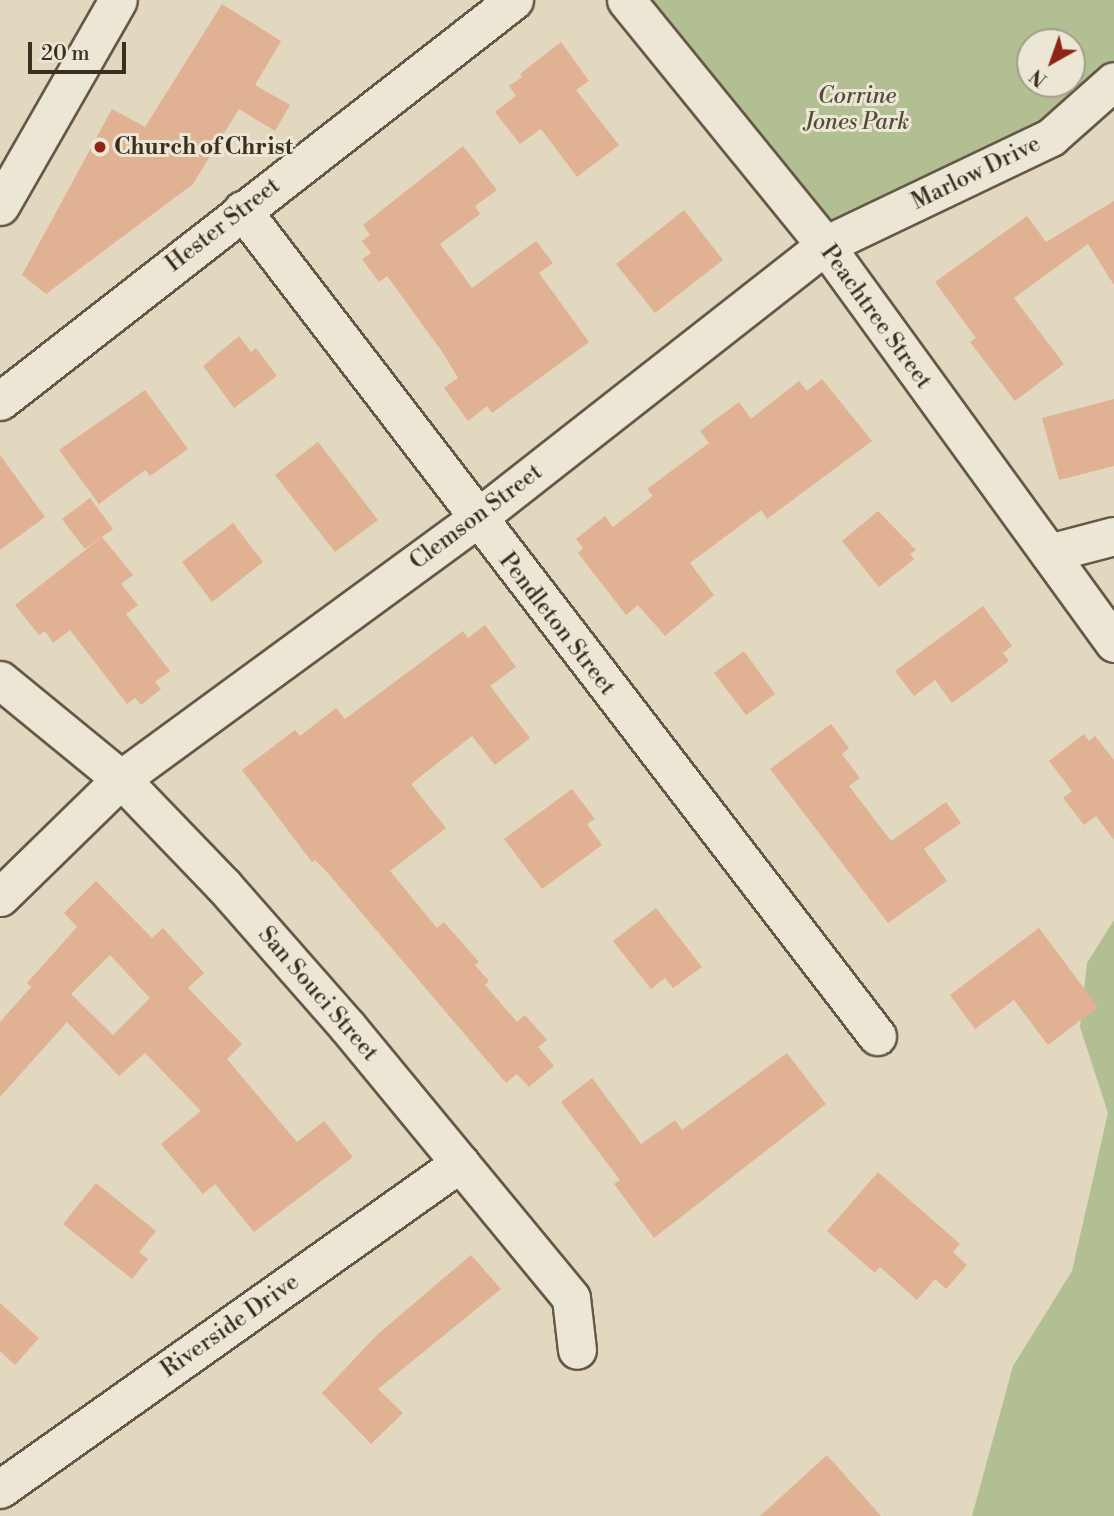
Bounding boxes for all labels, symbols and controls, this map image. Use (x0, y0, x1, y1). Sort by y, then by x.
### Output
scale bar (32, 28, 130, 72)
north arrow (1016, 28, 1086, 98)
text: 20 m (41, 41, 90, 67)
text: N (1025, 64, 1052, 92)
park label: Corrine Jones Park (805, 82, 909, 136)
street label: Marlow Drive (907, 130, 1045, 216)
place label: Church of Christ (114, 133, 293, 161)
marker: Church of Christ (92, 139, 108, 155)
street label: Hester Street (161, 172, 285, 278)
street label: Peachtree Street (815, 240, 937, 394)
street label: Clemson Street (404, 458, 548, 576)
street label: Pendleton Street (493, 547, 621, 701)
street label: San Souci Street (252, 921, 384, 1067)
street label: Riverside Drive (156, 1268, 304, 1384)

